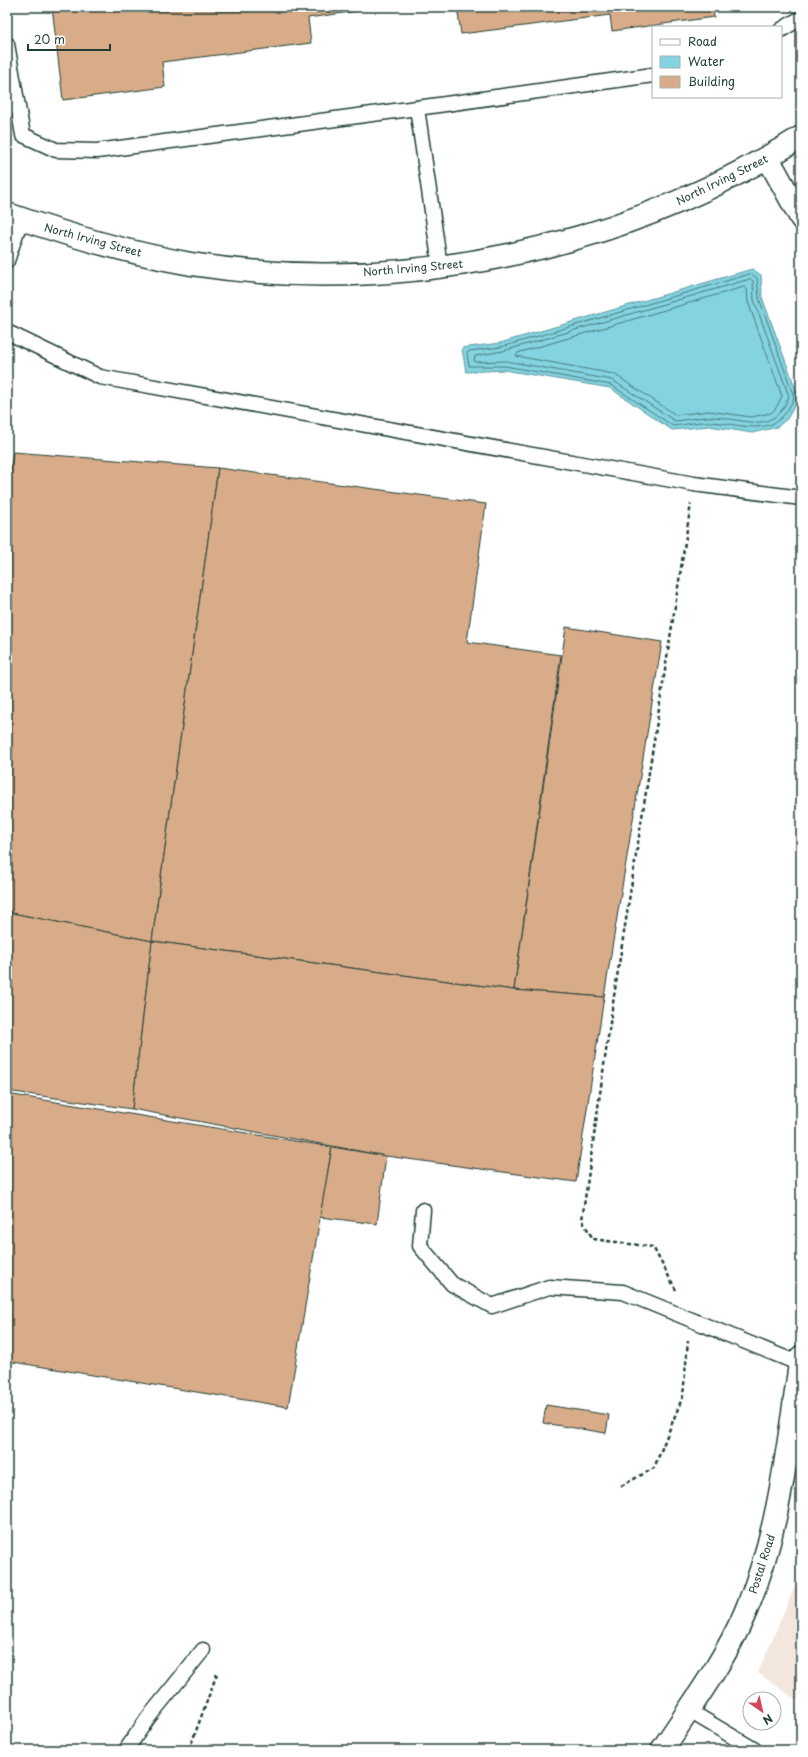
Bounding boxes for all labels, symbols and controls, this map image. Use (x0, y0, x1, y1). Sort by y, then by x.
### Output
scale bar (28, 26, 110, 52)
legend (652, 26, 782, 98)
text: 20 m (34, 30, 65, 48)
text: Road (688, 32, 717, 50)
text: Water (688, 52, 725, 70)
text: Building (688, 72, 735, 90)
street label: North Irving Street (673, 150, 771, 209)
street label: North Irving Street (43, 218, 144, 261)
street label: North Irving Street (362, 255, 464, 280)
street label: Postal Road (744, 1532, 779, 1596)
north arrow (742, 1691, 782, 1731)
text: N (759, 1710, 776, 1729)

